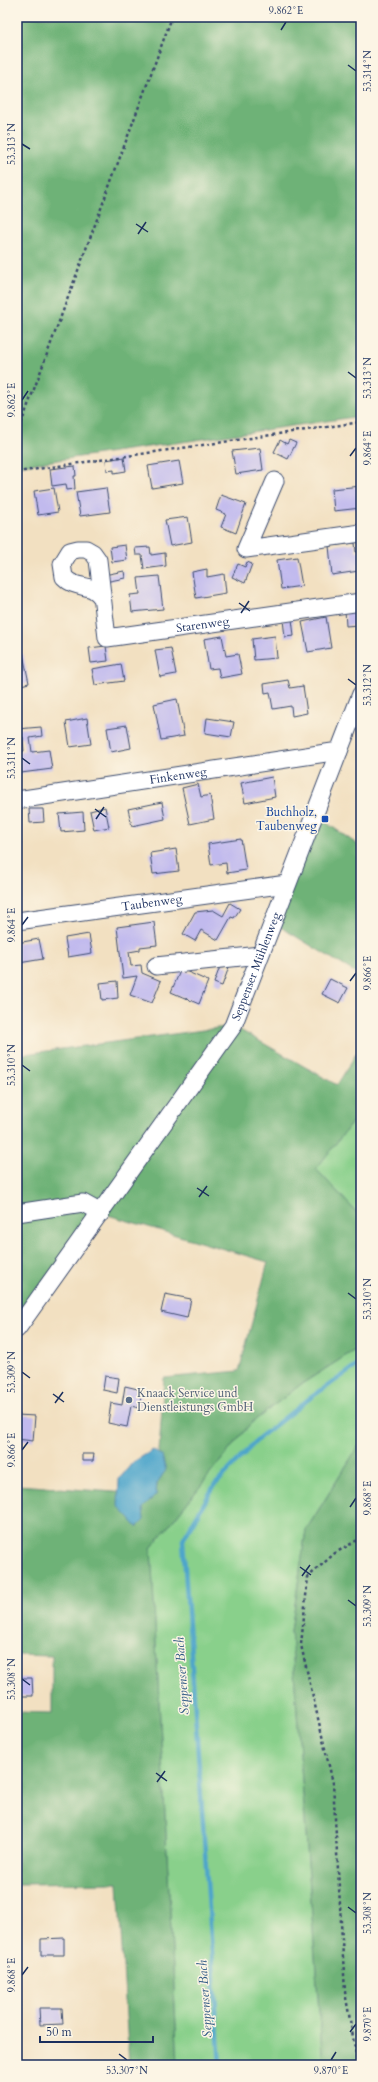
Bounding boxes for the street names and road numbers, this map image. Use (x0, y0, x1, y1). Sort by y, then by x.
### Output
street label: Starenweg (175, 613, 230, 636)
street label: Finkenweg (148, 763, 208, 788)
street label: Taubenweg (120, 890, 183, 915)
street label: Seppenser Mühlenweg (228, 909, 284, 1023)

